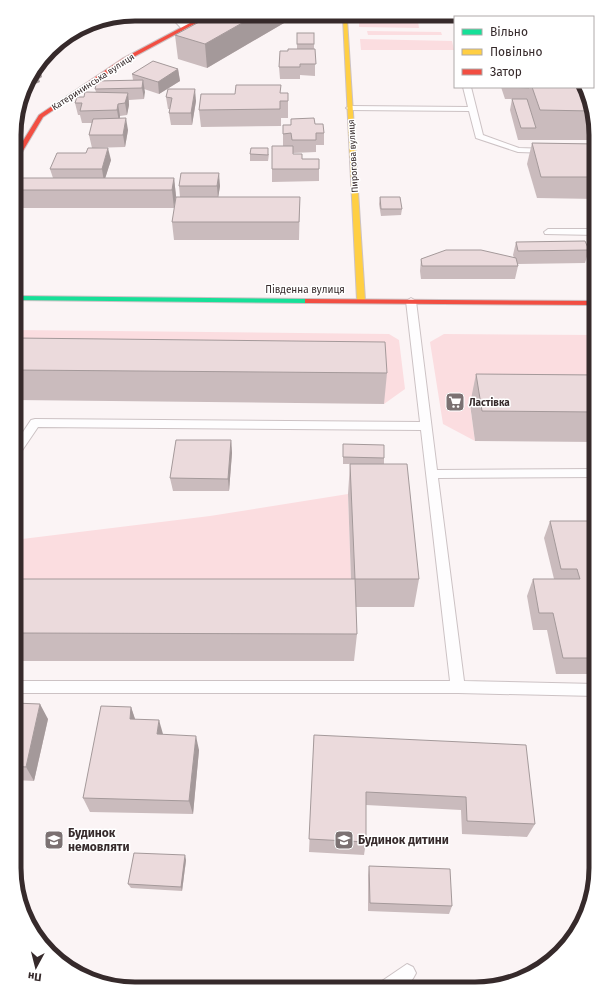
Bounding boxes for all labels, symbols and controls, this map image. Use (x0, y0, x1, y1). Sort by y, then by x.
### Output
legend (454, 16, 594, 88)
text: Вільно (490, 25, 528, 39)
text: Повільно (490, 45, 543, 59)
street label: Катерининська вулиця (50, 52, 136, 112)
text: Затор (490, 65, 522, 79)
street label: Пирогова вулиця (346, 119, 360, 193)
street label: Південна вулиця (265, 283, 345, 296)
supermarket icon: Ластівка (444, 391, 466, 413)
place label: Ластівка (469, 397, 510, 409)
place label: Будинок немовляти (68, 826, 130, 854)
school or university icon: Будинок немовляти (43, 829, 65, 851)
school or university icon: Будинок дитини (333, 829, 355, 851)
place label: Будинок дитини (358, 833, 449, 847)
north arrow (16, 947, 56, 987)
text: Пн (27, 969, 42, 984)

